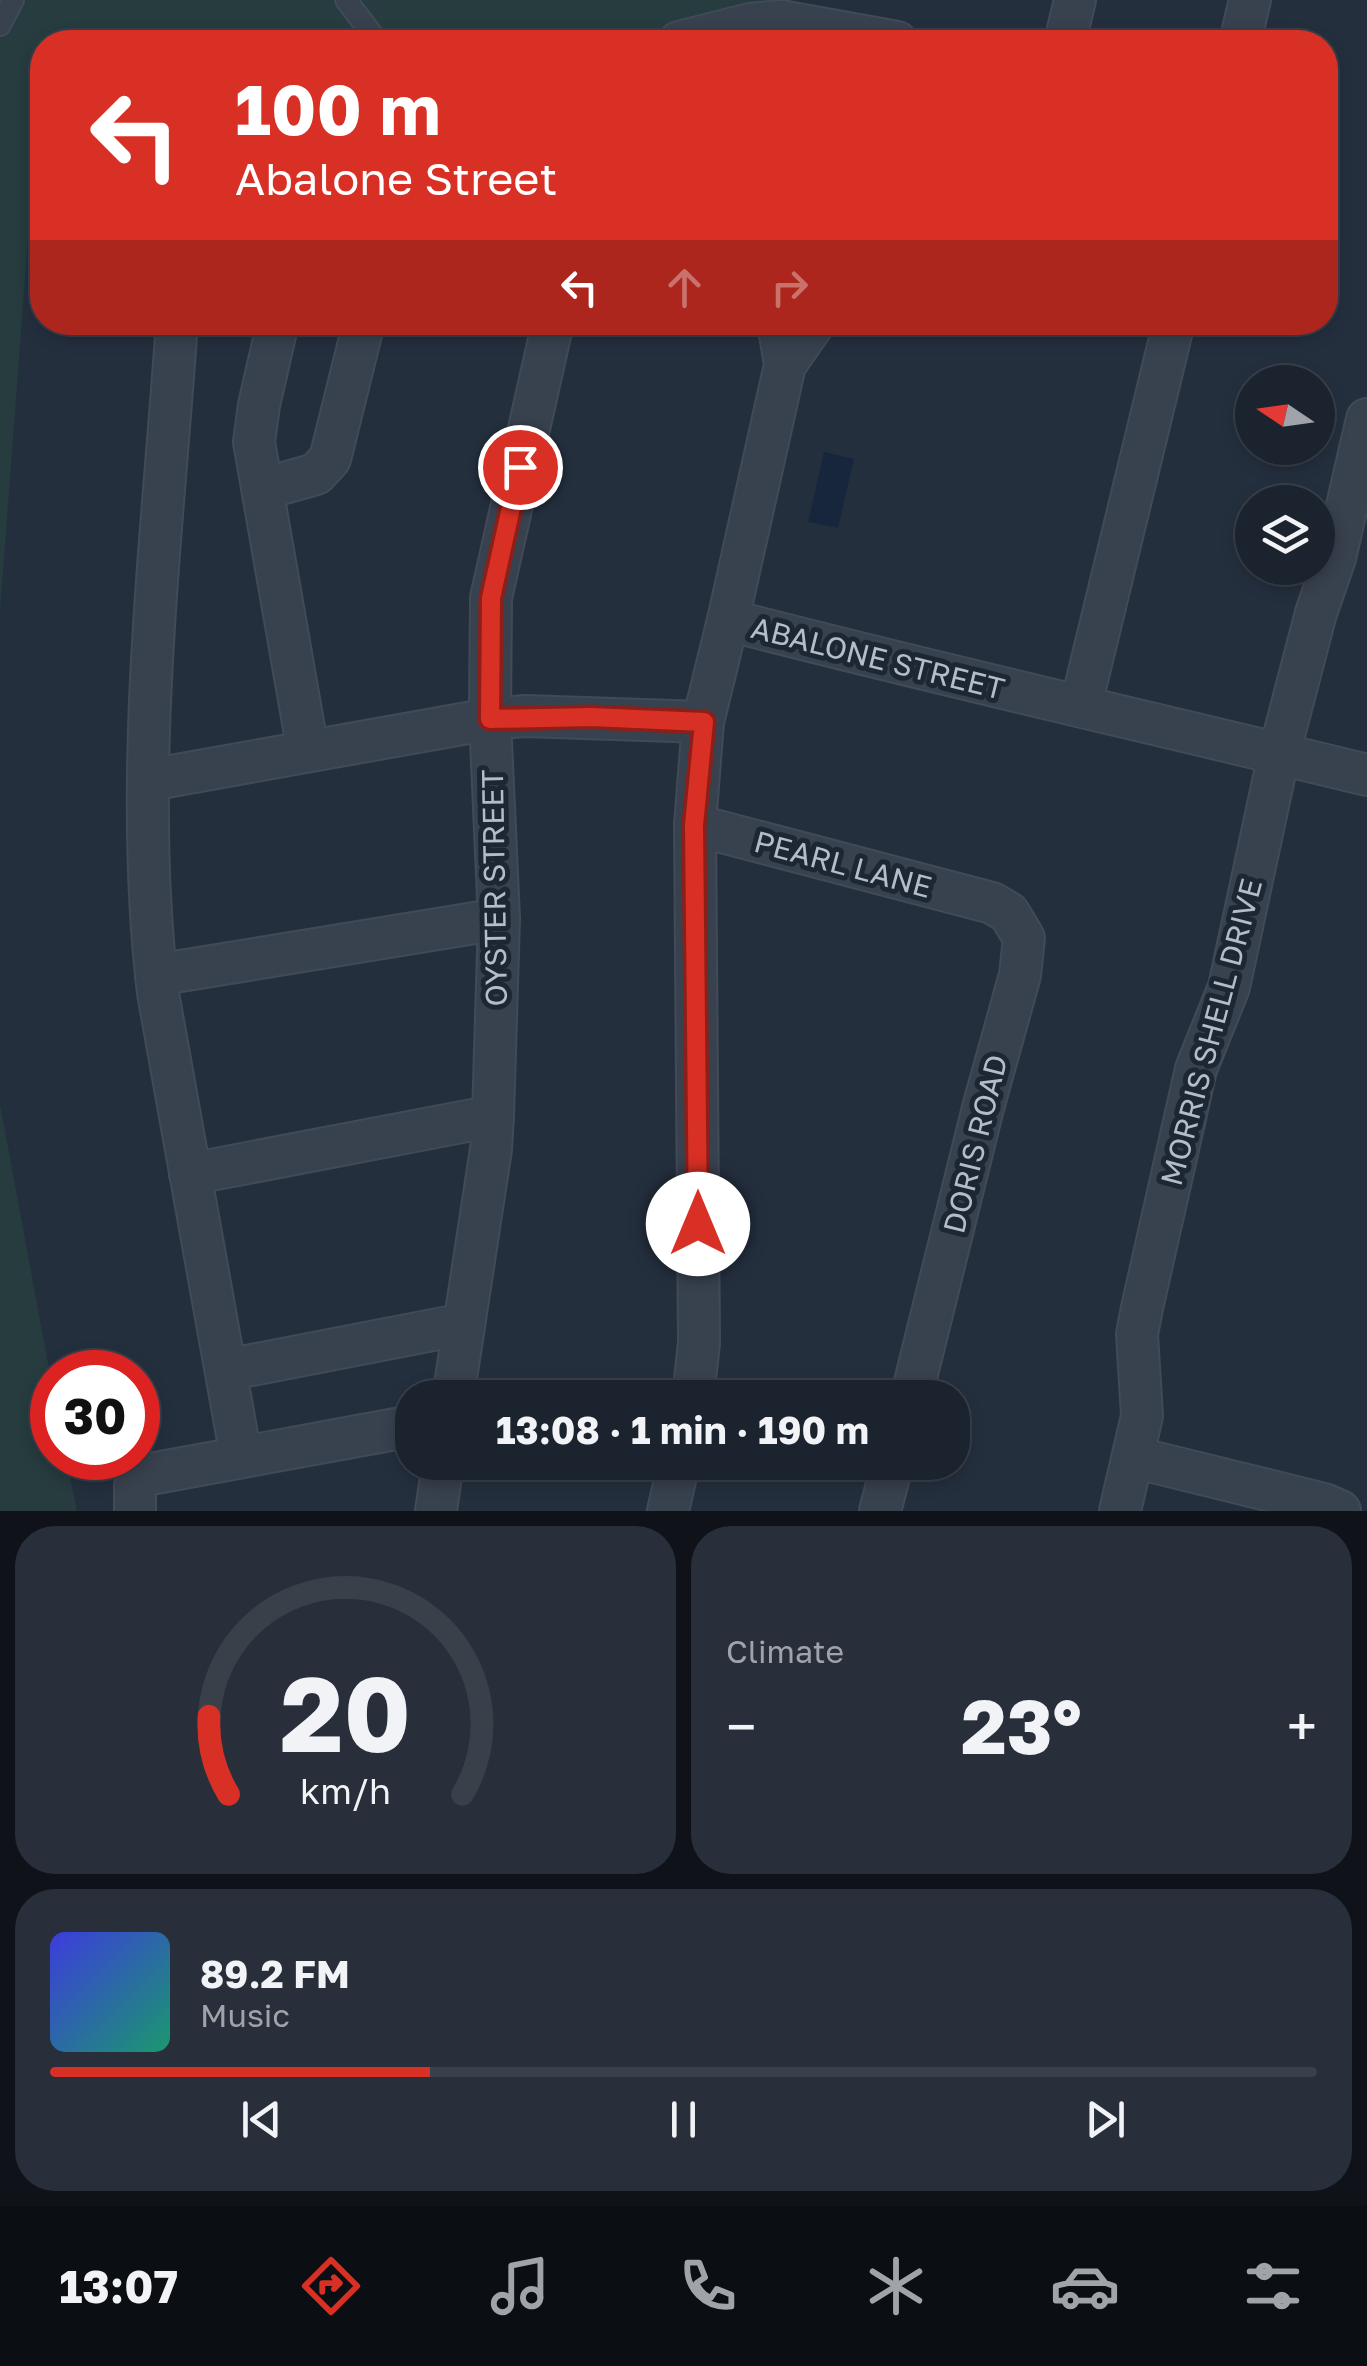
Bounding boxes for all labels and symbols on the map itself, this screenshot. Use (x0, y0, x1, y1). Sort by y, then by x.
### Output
north arrow (1235, 365, 1335, 465)
pin (478, 425, 563, 510)
street label: ABALONE STREET (748, 609, 1008, 707)
street label: OYSTER STREET (474, 769, 514, 1007)
street label: PEARL LANE (750, 823, 936, 905)
street label: MORRIS SHELL DRIVE (1153, 875, 1269, 1189)
street label: DORIS ROAD (935, 1051, 1015, 1237)
position arrow (646, 1172, 750, 1276)
speed limit sign: 30 (30, 1350, 160, 1480)

